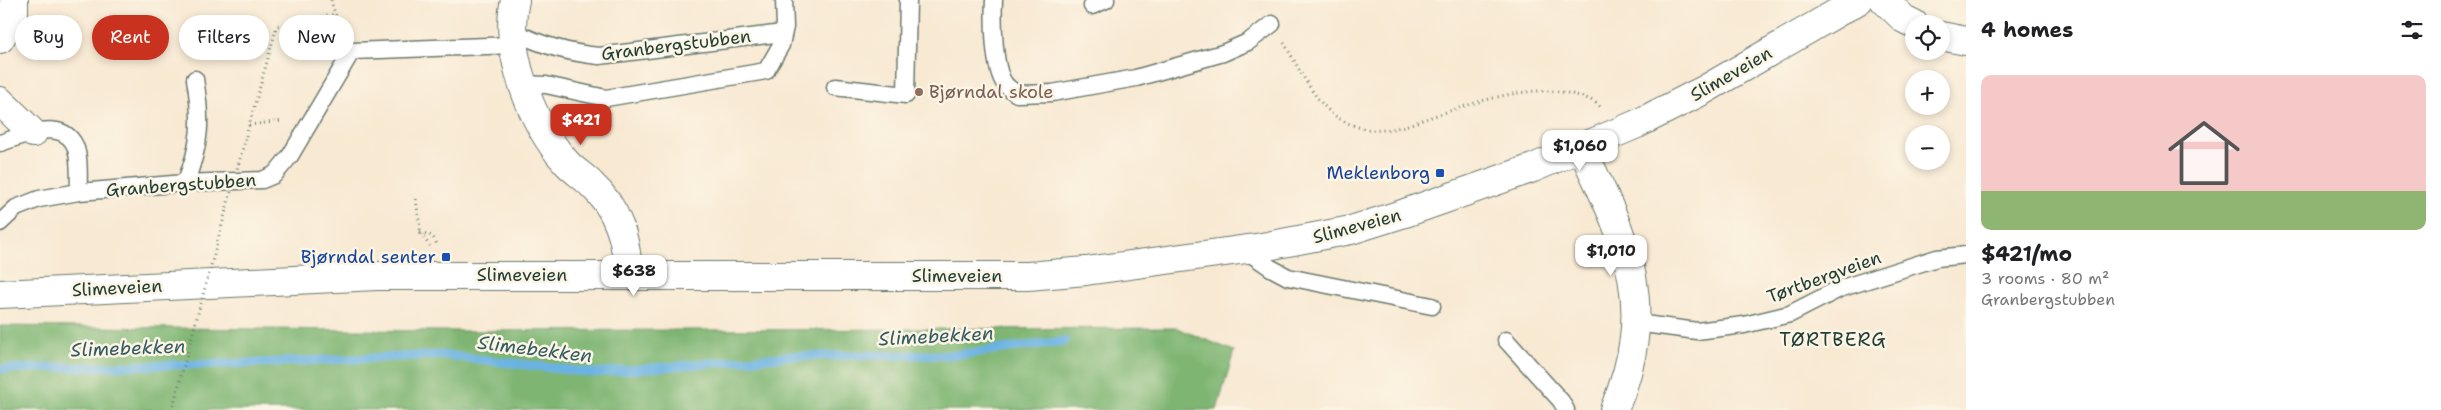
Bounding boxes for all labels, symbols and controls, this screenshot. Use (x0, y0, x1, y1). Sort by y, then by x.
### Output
chip: Buy (15, 15, 82, 60)
chip: Rent (92, 15, 169, 60)
chip: Filters (179, 15, 269, 60)
chip: New (279, 15, 354, 60)
map controls (1905, 15, 1950, 170)
button: locate (1905, 15, 1950, 60)
text: 4 homes (1981, 16, 2073, 44)
icon: filters (2398, 16, 2426, 44)
street label: Granbergstubben (600, 24, 752, 66)
street label: Slimeveien (1686, 41, 1776, 107)
button: + (1905, 70, 1950, 115)
place label: Bjørndal skole (929, 80, 1053, 104)
marker: Bjørndal skole (913, 86, 925, 98)
pin: $421 (551, 104, 611, 146)
icon: home (2159, 108, 2249, 198)
text: $421 (562, 109, 600, 130)
button: − (1905, 125, 1950, 170)
pin: $1,060 (1539, 130, 1621, 172)
text: $1,060 (1553, 135, 1607, 156)
place label: Meklenborg (1326, 161, 1430, 185)
marker: Meklenborg (1434, 167, 1446, 179)
street label: Granbergstubben (105, 168, 257, 202)
street label: Slimeveien (1310, 203, 1404, 249)
pin: $1,010 (1570, 234, 1652, 277)
text: $1,010 (1586, 240, 1636, 261)
text: $421/mo (1981, 240, 2072, 268)
place label: Bjørndal senter (301, 245, 436, 269)
street label: Tørtbergveien (1764, 245, 1884, 309)
marker: Bjørndal senter (440, 251, 452, 263)
pin: $638 (604, 254, 664, 297)
text: $638 (612, 260, 656, 281)
street label: Slimeveien (477, 263, 567, 287)
street label: Slimeveien (912, 264, 1002, 288)
text: 3 rooms · 80 m² (1981, 268, 2109, 289)
street label: Slimeveien (71, 274, 163, 302)
text: Granbergstubben (1981, 289, 2115, 310)
water label: Slimebekken (878, 321, 994, 351)
district label: TØRTBERG (1779, 327, 1887, 352)
water label: Slimebekken (476, 330, 594, 368)
water label: Slimebekken (70, 333, 186, 363)

